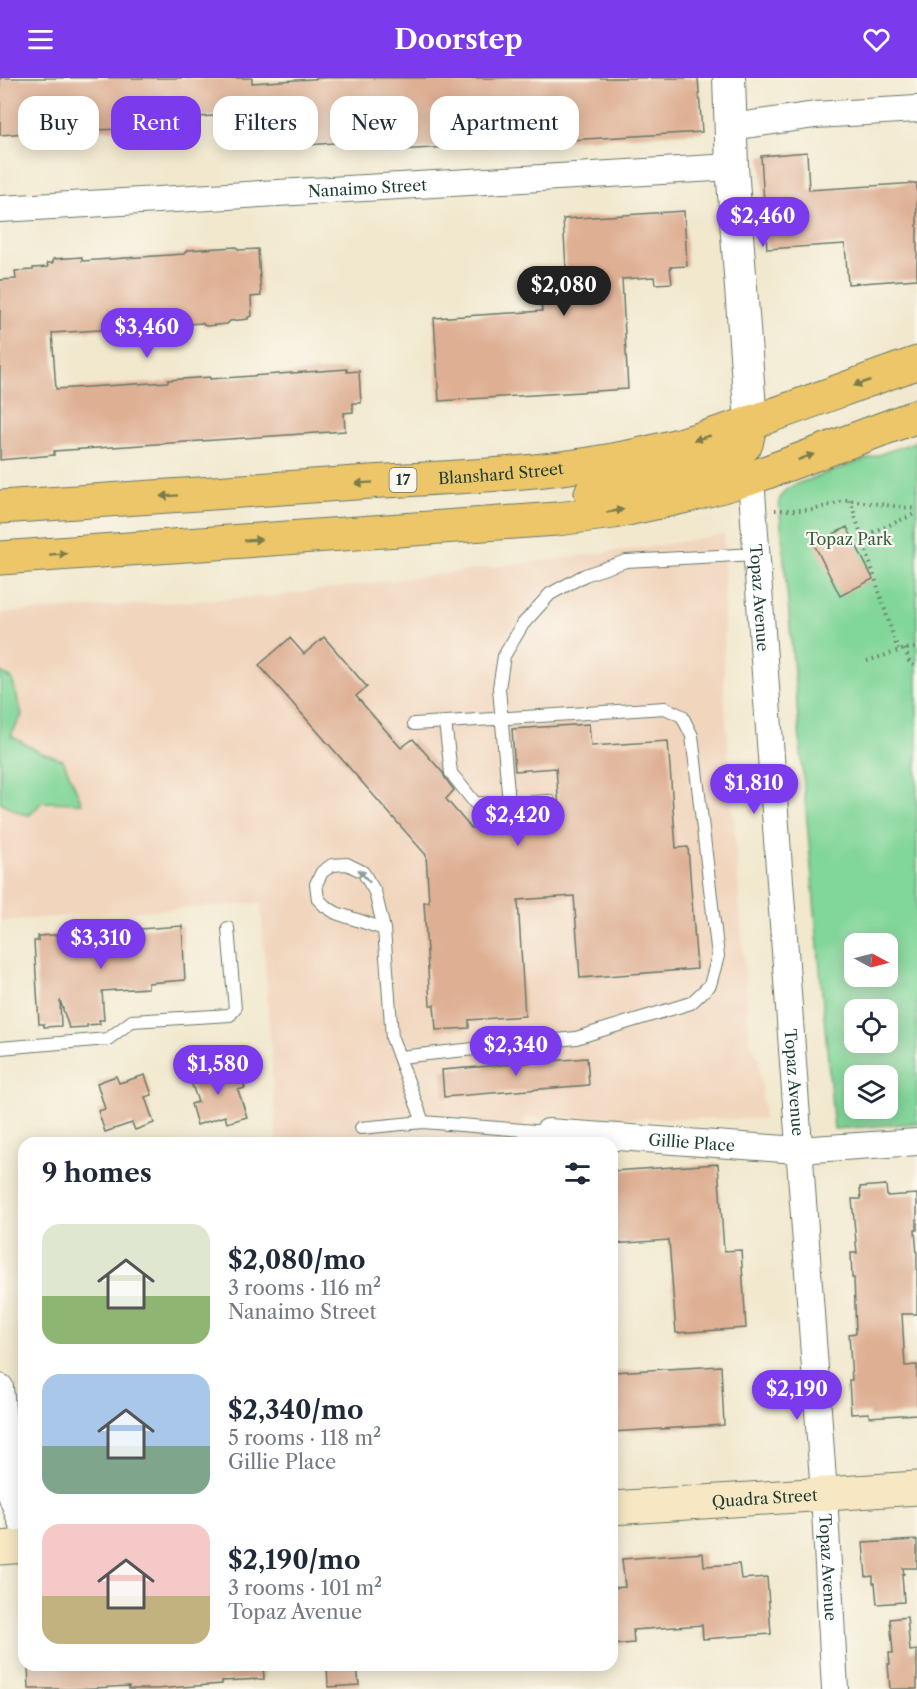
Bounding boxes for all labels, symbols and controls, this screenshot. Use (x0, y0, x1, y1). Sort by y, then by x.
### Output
icon: menu (24, 23, 57, 56)
text: Doorstep (394, 23, 523, 56)
icon: heart (860, 23, 893, 56)
chip: Buy (18, 96, 99, 150)
chip: Rent (111, 96, 201, 150)
chip: Filters (213, 96, 318, 150)
chip: New (330, 96, 418, 150)
chip: Apartment (430, 96, 579, 150)
street label: Nanaimo Street (307, 175, 428, 201)
pin: $2,460 (714, 197, 812, 248)
text: $2,460 (730, 204, 796, 228)
pin: $2,080 (515, 266, 613, 317)
text: $2,080 (531, 273, 597, 297)
pin: $3,460 (98, 308, 196, 359)
text: $3,460 (115, 315, 179, 339)
one-way arrow (853, 378, 871, 388)
one-way arrow (693, 434, 711, 443)
one-way arrow (797, 452, 815, 462)
street label: Blanshard Street (438, 458, 565, 488)
road number: 17 (390, 468, 416, 492)
one-way arrow (354, 478, 373, 487)
one-way arrow (160, 491, 179, 500)
one-way arrow (605, 506, 624, 515)
park label: Topaz Park (806, 529, 893, 549)
one-way arrow (243, 536, 262, 545)
street label: Topaz Avenue (746, 543, 773, 652)
one-way arrow (49, 549, 68, 558)
pin: $1,810 (705, 764, 803, 815)
text: $1,810 (724, 771, 784, 795)
pin: $2,420 (469, 796, 567, 847)
text: $2,420 (486, 803, 550, 827)
one-way arrow (357, 869, 371, 884)
pin: $3,310 (52, 919, 150, 970)
text: $3,310 (71, 926, 131, 950)
north arrow (844, 933, 898, 987)
map controls (844, 933, 898, 1119)
button: locate (844, 999, 898, 1053)
pin: $2,340 (467, 1026, 565, 1077)
street label: Topaz Avenue (781, 1028, 808, 1137)
text: $2,340 (484, 1033, 548, 1057)
pin: $1,580 (169, 1045, 267, 1096)
text: $1,580 (187, 1052, 249, 1076)
button: layers (844, 1065, 898, 1119)
street label: Gillie Place (648, 1129, 736, 1155)
text: 9 homes (42, 1157, 152, 1189)
icon: filters (561, 1157, 594, 1190)
text: $2,080/mo (228, 1244, 366, 1276)
icon: home (90, 1248, 162, 1320)
text: 3 rooms · 116 m² (228, 1276, 381, 1300)
text: Nanaimo Street (228, 1300, 377, 1324)
pin: $2,190 (748, 1370, 846, 1421)
text: $2,190 (766, 1377, 828, 1401)
text: $2,340/mo (228, 1394, 363, 1426)
icon: home (90, 1398, 162, 1470)
text: 5 rooms · 118 m² (228, 1426, 381, 1450)
text: Gillie Place (228, 1450, 336, 1474)
street label: Quadra Street (711, 1485, 819, 1511)
street label: Topaz Avenue (815, 1513, 841, 1621)
text: $2,190/mo (228, 1544, 361, 1576)
icon: home (90, 1548, 162, 1620)
text: 3 rooms · 101 m² (228, 1576, 382, 1600)
text: Topaz Avenue (228, 1600, 362, 1624)

